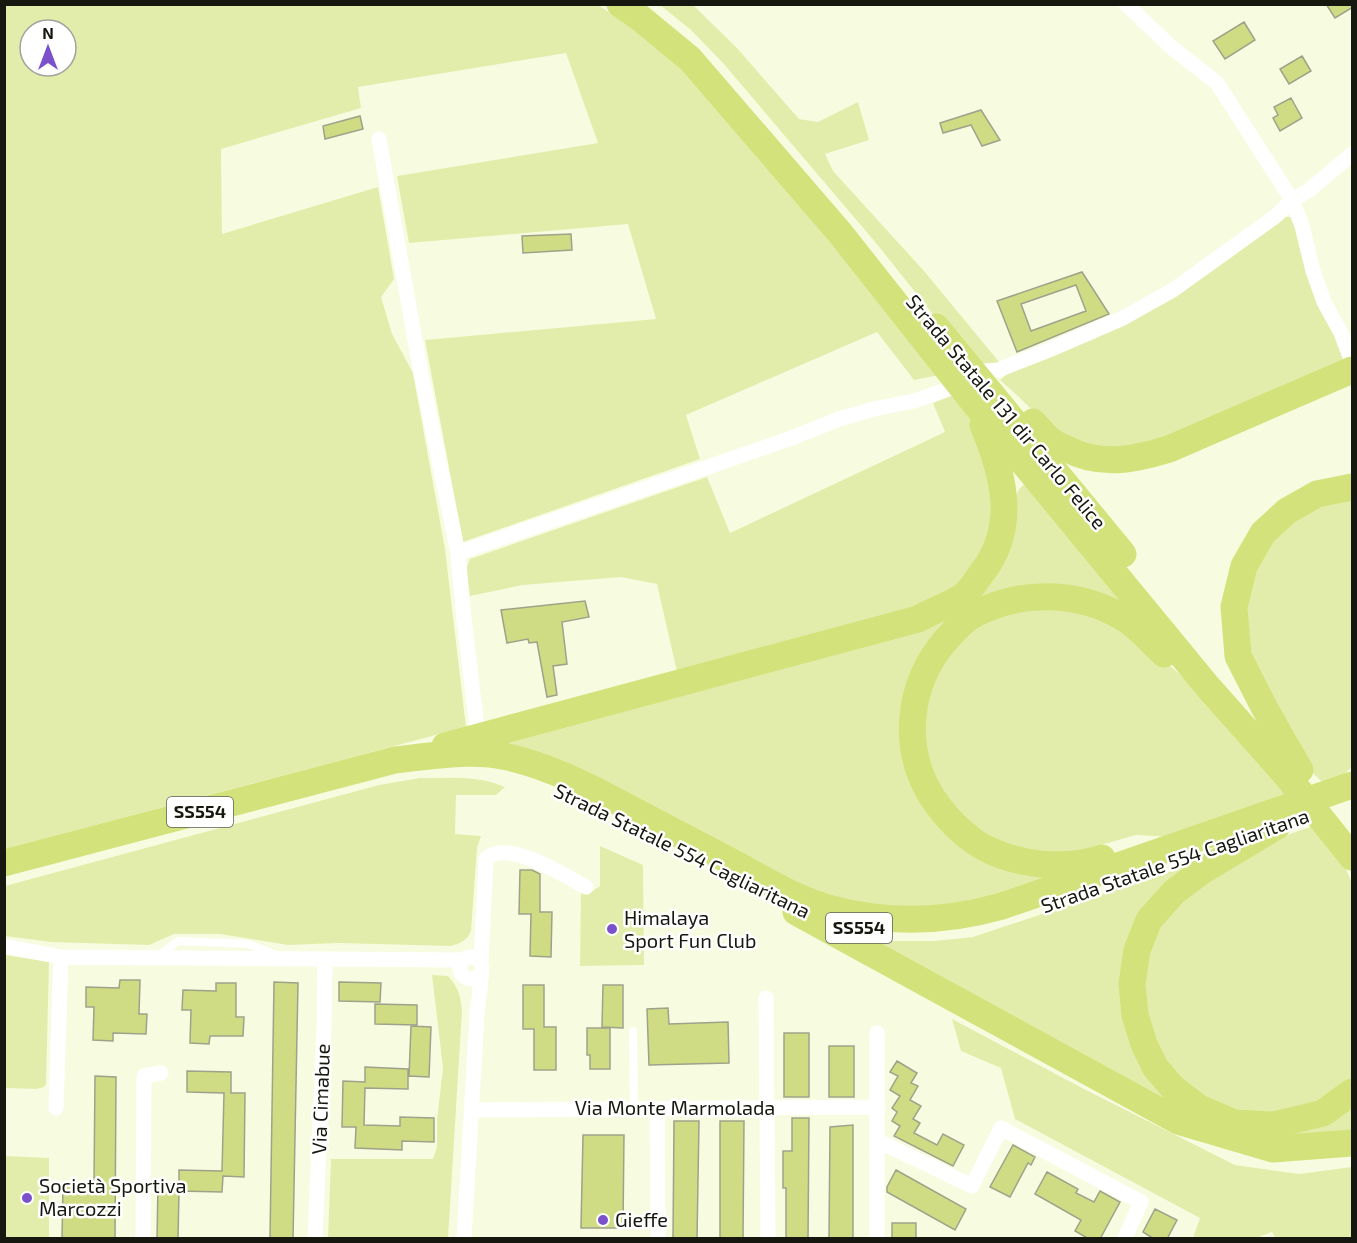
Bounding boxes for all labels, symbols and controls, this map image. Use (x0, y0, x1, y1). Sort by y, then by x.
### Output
north arrow (18, 18, 78, 78)
text: N (42, 23, 54, 42)
street label: Strada Statale 131 dir Carlo Felice (902, 289, 1112, 533)
street label: Strada Statale 554 Cagliaritana (551, 778, 814, 923)
road number: SS554 (167, 797, 233, 827)
street label: Strada Statale 554 Cagliaritana (1038, 803, 1312, 917)
place label: Himalaya Sport Fun Club (624, 905, 756, 952)
road number: SS554 (826, 913, 892, 943)
marker: Himalaya Sport Fun Club (605, 922, 619, 936)
street label: Via Cimabue (306, 1043, 334, 1155)
street label: Via Monte Marmolada (575, 1095, 775, 1119)
place label: Società Sportiva Marcozzi (39, 1173, 186, 1220)
marker: Società Sportiva Marcozzi (20, 1191, 34, 1205)
place label: Gieffe (615, 1207, 668, 1231)
marker: Gieffe (596, 1213, 610, 1227)

